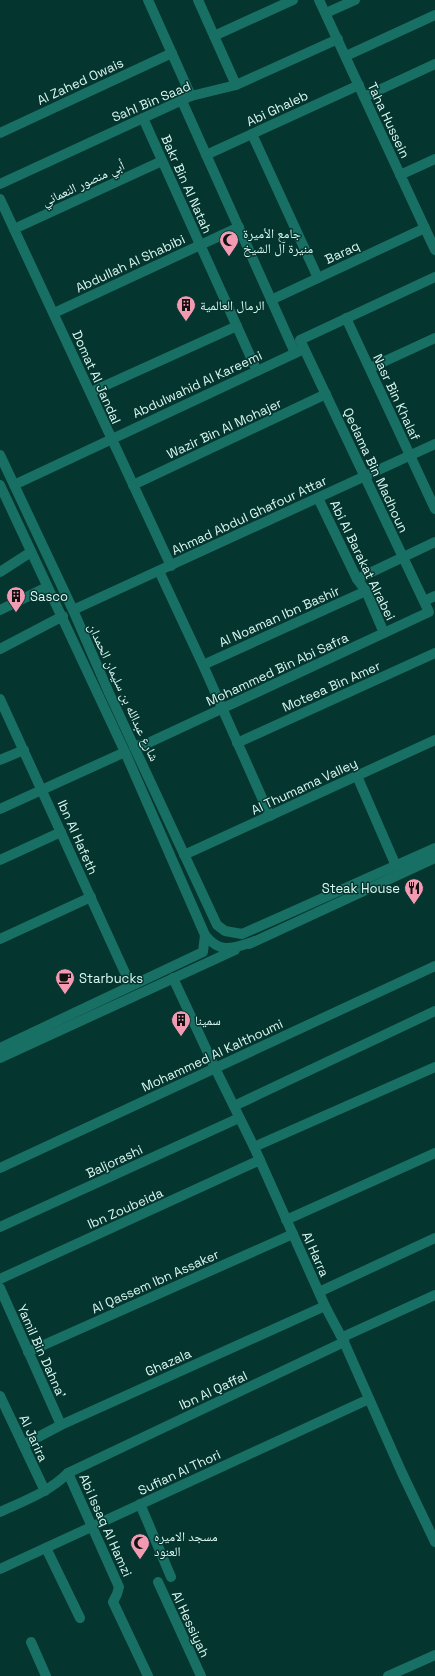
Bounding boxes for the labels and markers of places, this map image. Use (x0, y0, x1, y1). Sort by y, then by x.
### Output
place label: جامع الأميرة منيرة آل الشيخ (243, 225, 313, 258)
mosque icon: جامع الأميرة منيرة آل الشيخ (218, 229, 240, 257)
building icon: الرمال العالمية (175, 294, 197, 322)
place label: الرمال العالمية (200, 297, 265, 314)
building icon: Sasco (5, 585, 27, 613)
place label: Sasco (30, 588, 68, 605)
restaurant icon: Steak House (403, 877, 425, 905)
place label: Steak House (322, 880, 400, 897)
cafe icon: Starbucks (54, 967, 76, 995)
place label: Starbucks (79, 970, 143, 987)
building icon: سمينا (170, 1009, 192, 1037)
place label: سمينا (195, 1012, 221, 1029)
place label: مسجد الاميره العنود (154, 1528, 218, 1560)
mosque icon: مسجد الاميره العنود (129, 1532, 151, 1560)

